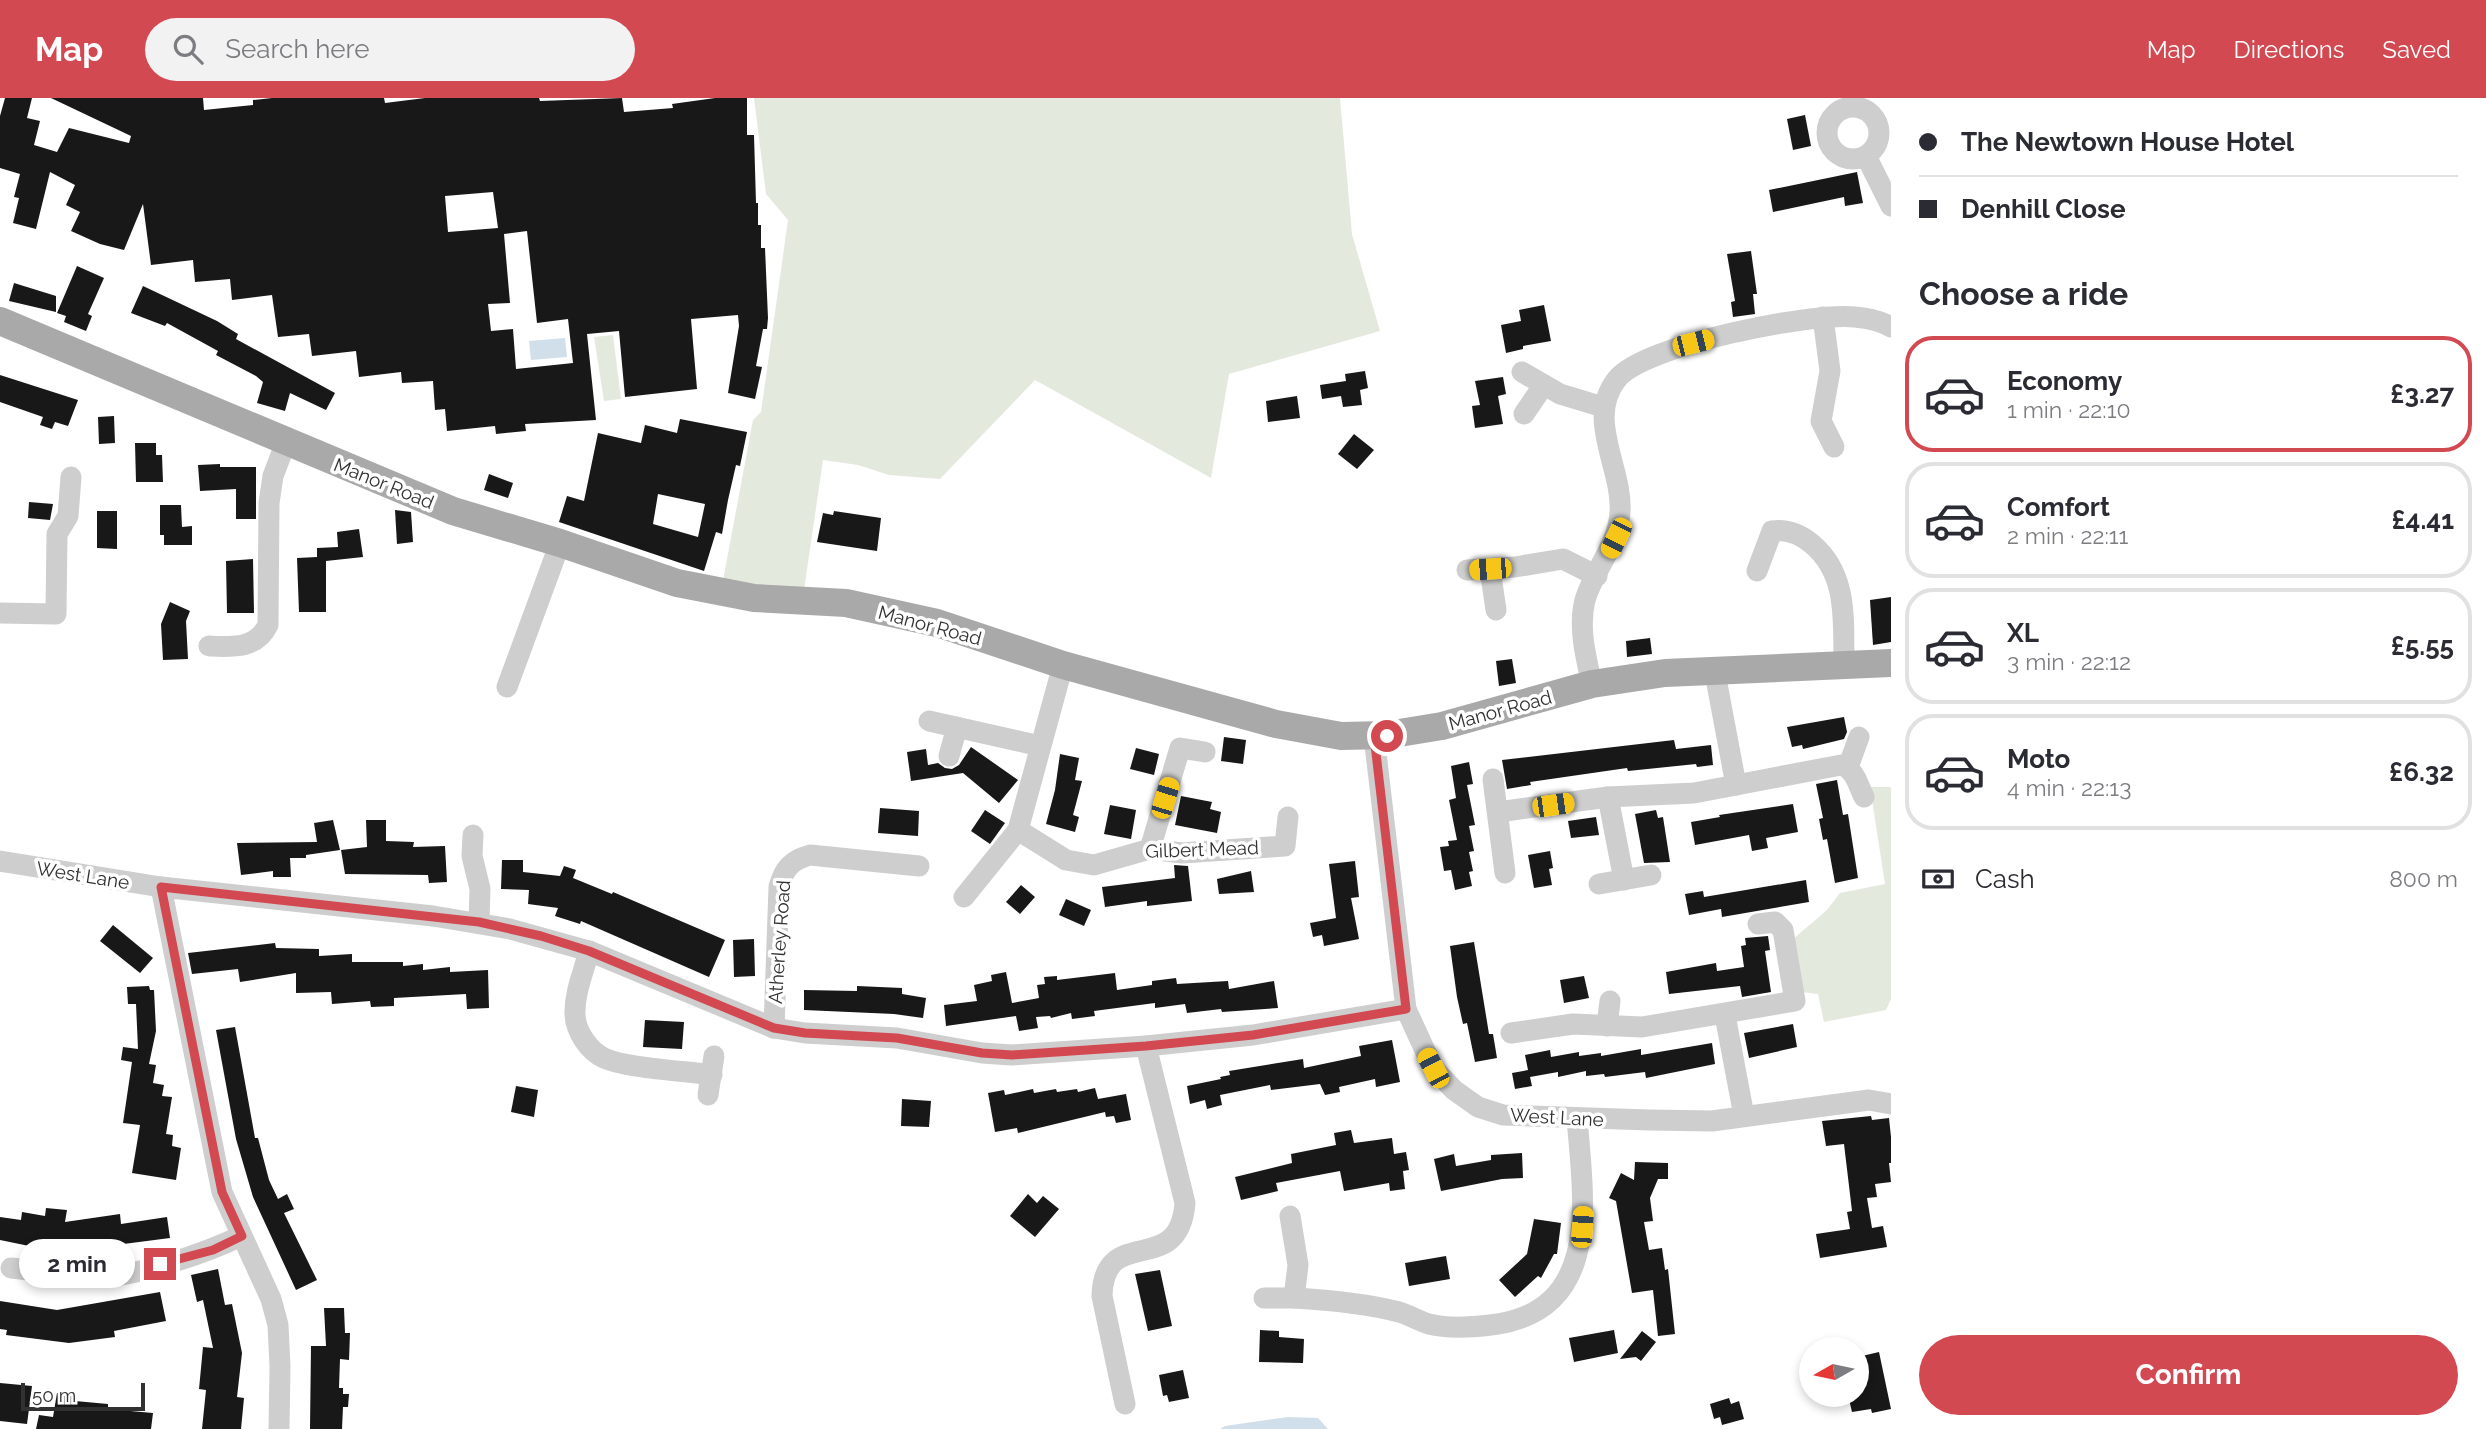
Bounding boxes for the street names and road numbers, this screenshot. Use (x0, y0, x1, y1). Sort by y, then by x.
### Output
street label: Manor Road (331, 453, 437, 513)
street label: Manor Road (876, 601, 984, 649)
street label: Manor Road (1446, 686, 1554, 734)
street label: Gilbert Mead (1145, 836, 1259, 862)
street label: West Lane (35, 857, 131, 893)
street label: Atherley Road (764, 879, 794, 1005)
street label: West Lane (1510, 1104, 1604, 1130)

